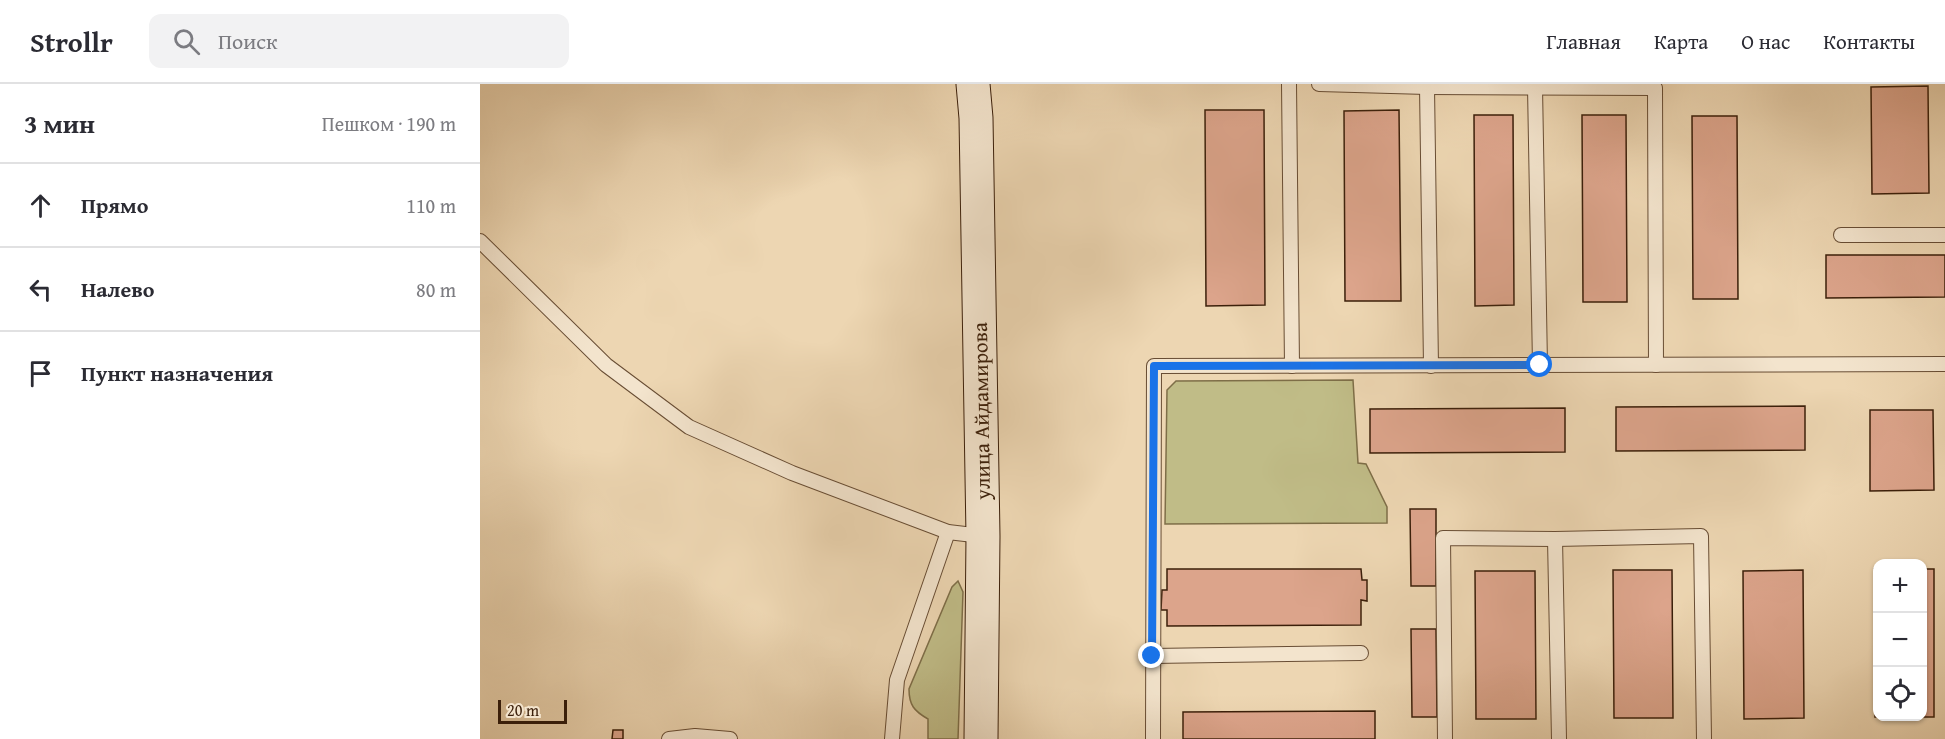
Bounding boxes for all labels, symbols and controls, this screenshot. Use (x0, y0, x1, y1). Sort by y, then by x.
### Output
search box (149, 14, 569, 68)
text: Strollr (30, 21, 113, 62)
icon: search (170, 25, 203, 58)
text: Поиск (218, 25, 278, 57)
text: Главная (1546, 26, 1621, 57)
text: Карта (1654, 26, 1708, 57)
text: О нас (1741, 26, 1790, 57)
text: Контакты (1823, 26, 1915, 57)
text: 3 мин (24, 104, 95, 143)
text: Пешком · 190 m (322, 109, 456, 138)
icon: ahead (24, 189, 57, 222)
text: Прямо (81, 189, 148, 221)
text: 110 m (406, 191, 456, 220)
icon: left (24, 273, 57, 306)
text: Налево (81, 273, 154, 305)
text: 80 m (416, 275, 456, 304)
street label: улица Айдамирова (964, 322, 998, 501)
route start (1526, 351, 1552, 377)
icon: arrive (24, 357, 57, 390)
text: Пункт назначения (81, 357, 273, 389)
map controls (1873, 559, 1927, 721)
button: + (1873, 559, 1927, 613)
button: − (1873, 613, 1927, 667)
route end (1138, 642, 1164, 668)
button: locate (1873, 667, 1927, 721)
scale bar (498, 697, 567, 724)
text: 20 m (507, 698, 539, 722)

